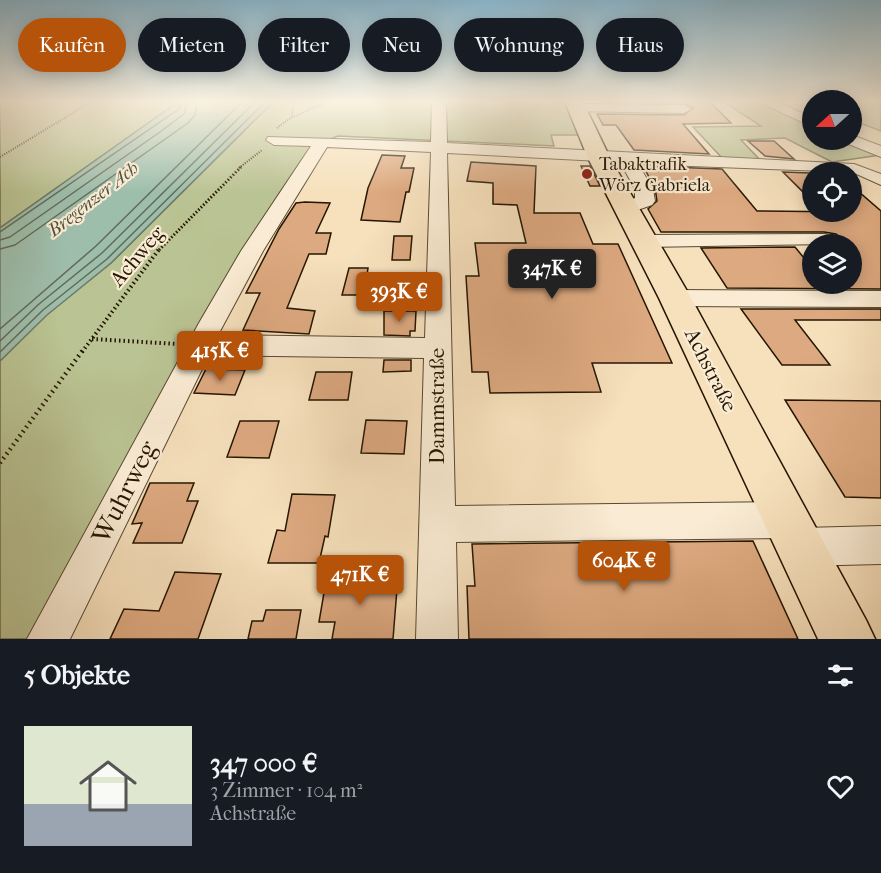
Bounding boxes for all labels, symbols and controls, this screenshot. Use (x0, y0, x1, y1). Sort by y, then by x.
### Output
chip: Kaufen (18, 18, 126, 72)
chip: Mieten (138, 18, 246, 72)
chip: Filter (258, 18, 350, 72)
chip: Neu (362, 18, 442, 72)
chip: Wohnung (454, 18, 584, 72)
chip: Haus (596, 18, 684, 72)
north arrow (802, 90, 862, 150)
map controls (802, 90, 862, 294)
place label: Tabaktrafik Wörz Gabriela (598, 154, 711, 196)
water label: Bregenzer Ach (43, 158, 143, 242)
button: locate (802, 162, 862, 222)
marker: Tabaktrafik Wörz Gabriela (580, 167, 594, 181)
street label: Achweg (104, 221, 170, 292)
button: layers (802, 234, 862, 294)
pin: 347K € (503, 249, 601, 300)
text: 347K € (522, 257, 582, 280)
pin: 393K € (350, 272, 448, 323)
text: 393K € (370, 280, 428, 303)
street label: Achstraße (679, 323, 742, 416)
pin: 415K € (171, 331, 269, 382)
text: 415K € (191, 339, 249, 362)
street label: Dammstraße (425, 348, 449, 464)
street label: Wuhrweg (85, 435, 164, 550)
pin: 604K € (575, 541, 673, 592)
text: 604K € (592, 549, 656, 572)
pin: 471K € (311, 555, 409, 606)
text: 471K € (331, 563, 389, 586)
icon: filters (824, 659, 857, 692)
text: 5 Objekte (24, 660, 130, 691)
text: 347 000 € (210, 748, 317, 779)
icon: home (72, 750, 144, 822)
icon: heart (824, 770, 857, 803)
text: 3 Zimmer · 104 m² (210, 779, 362, 802)
text: Achstraße (210, 802, 296, 825)

